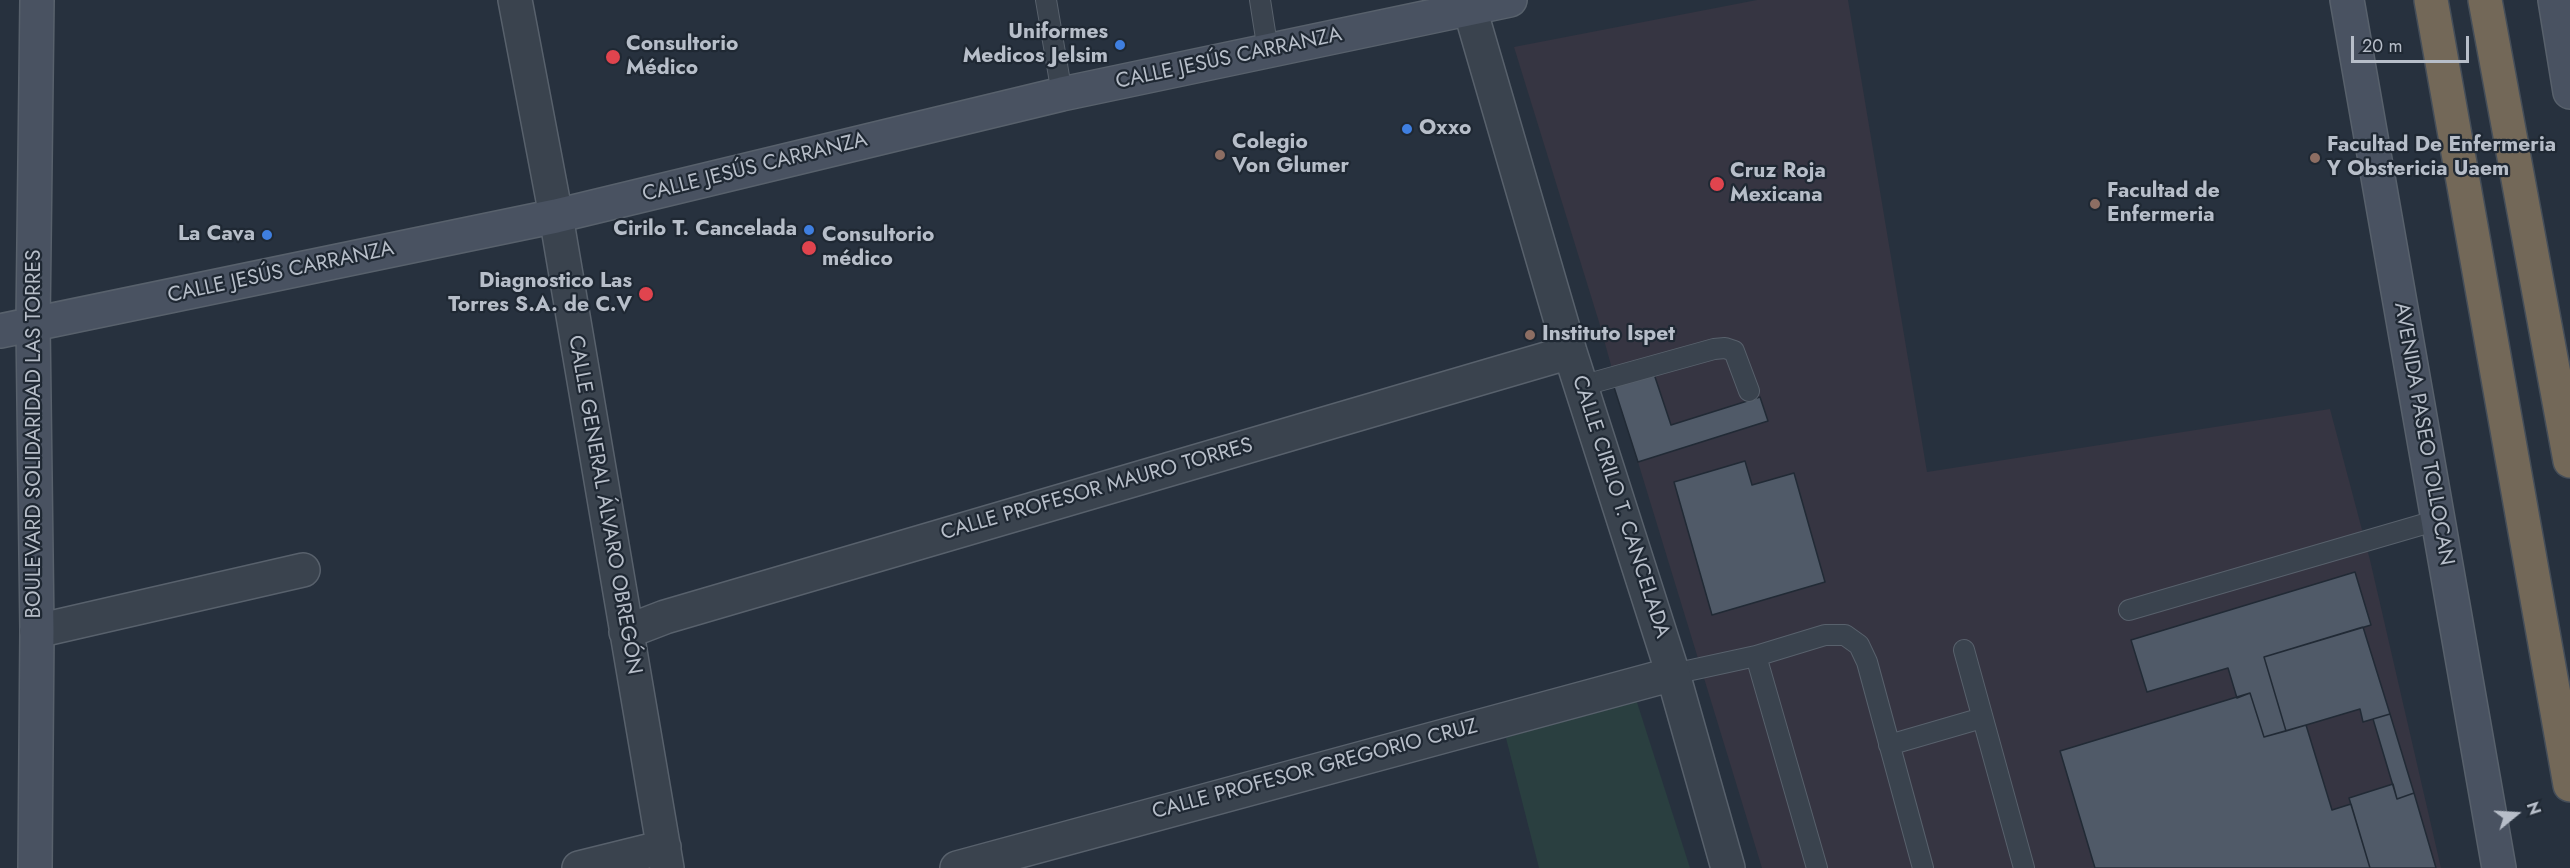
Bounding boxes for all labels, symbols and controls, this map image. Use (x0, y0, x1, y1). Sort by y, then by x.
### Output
place label: Uniformes Medicos Jelsim (963, 20, 1108, 70)
street label: CALLE JESÚS CARRANZA (1114, 23, 1344, 95)
scale bar (2354, 24, 2472, 62)
place label: Consultorio Médico (626, 32, 738, 82)
text: 20 m (2362, 33, 2402, 59)
marker: Uniformes Medicos Jelsim (1113, 38, 1127, 52)
marker: Consultorio Médico (604, 48, 622, 66)
place label: Oxxo (1419, 116, 1471, 142)
marker: Oxxo (1400, 122, 1414, 136)
street label: CALLE JESÚS CARRANZA (640, 128, 870, 208)
place label: Colegio Von Glumer (1232, 130, 1349, 180)
place label: Facultad De Enfermeria Y Obstericia Uaem (2327, 133, 2556, 183)
marker: Colegio Von Glumer (1213, 148, 1227, 162)
marker: Facultad De Enfermeria Y Obstericia Uaem (2308, 151, 2322, 165)
place label: Cruz Roja Mexicana (1730, 159, 1826, 209)
marker: Cruz Roja Mexicana (1708, 175, 1726, 193)
place label: Facultad de Enfermeria (2107, 179, 2220, 229)
marker: Facultad de Enfermeria (2088, 197, 2102, 211)
place label: Cirilo T. Cancelada (613, 217, 797, 243)
place label: La Cava (178, 222, 255, 248)
marker: Cirilo T. Cancelada (802, 223, 816, 237)
place label: Consultorio médico (822, 223, 934, 273)
marker: La Cava (260, 228, 274, 242)
street label: CALLE JESÚS CARRANZA (166, 237, 396, 309)
marker: Consultorio médico (800, 239, 818, 257)
street label: BOULEVARD SOLIDARIDAD LAS TORRES (22, 249, 48, 619)
place label: Diagnostico Las Torres S.A. de C.V (448, 269, 632, 319)
marker: Diagnostico Las Torres S.A. de C.V (637, 285, 655, 303)
street label: AVENIDA PASEO TOLLOCAN (2387, 301, 2459, 567)
place label: Instituto Ispet (1542, 322, 1675, 348)
marker: Instituto Ispet (1523, 328, 1537, 342)
street label: CALLE GENERAL ÁLVARO OBREGÓN (562, 333, 646, 677)
street label: CALLE CIRILO T. CANCELADA (1566, 372, 1674, 642)
street label: CALLE PROFESOR MAURO TORRES (938, 433, 1256, 547)
street label: CALLE PROFESOR GREGORIO CRUZ (1150, 714, 1480, 826)
north arrow (2486, 784, 2546, 844)
text: N (2521, 799, 2546, 818)

